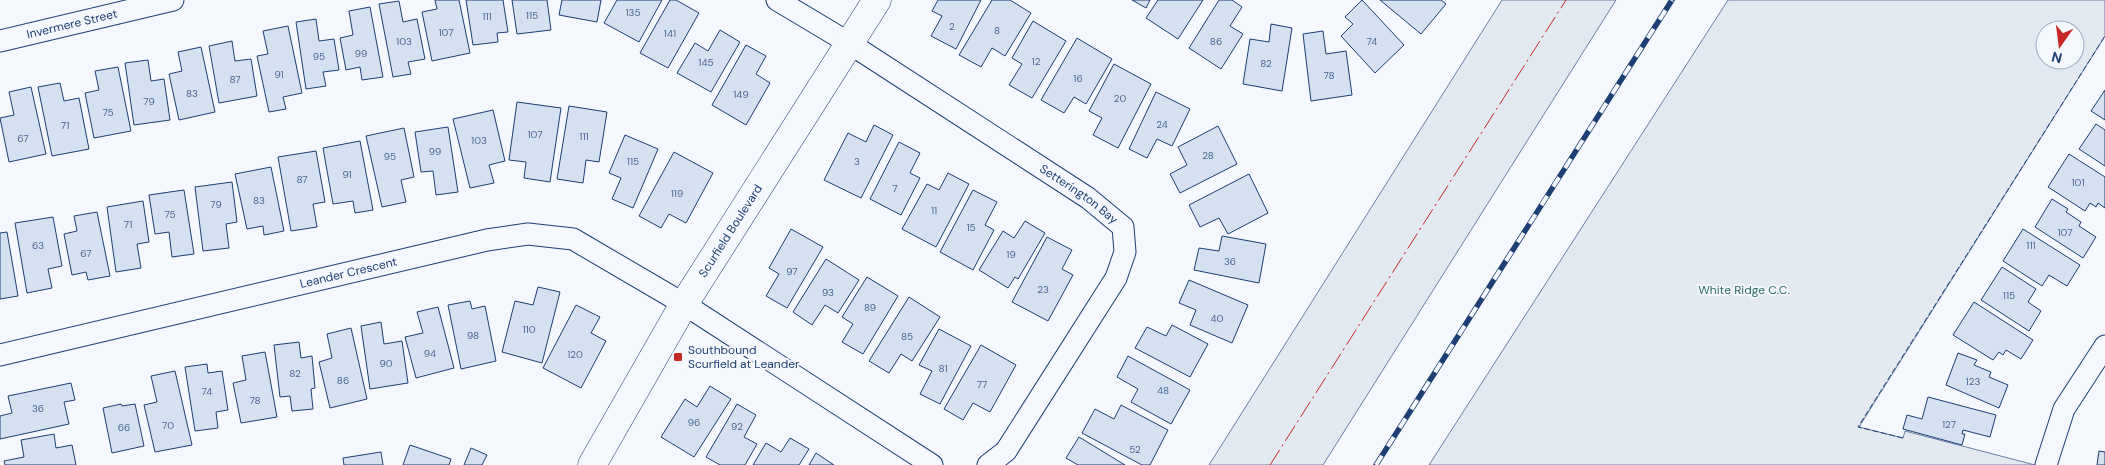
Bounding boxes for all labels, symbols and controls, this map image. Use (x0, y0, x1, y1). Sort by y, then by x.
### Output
street label: Invermere Street (25, 5, 119, 42)
house number: 135 (625, 6, 641, 19)
house number: 115 (526, 9, 538, 22)
house number: 111 (482, 10, 492, 23)
house number: 2 (949, 20, 955, 33)
north arrow (2035, 20, 2085, 70)
house number: 8 (994, 24, 1000, 37)
house number: 107 (438, 26, 454, 39)
house number: 141 (664, 27, 676, 40)
house number: 103 (396, 35, 412, 48)
house number: 86 (1210, 35, 1222, 48)
house number: 74 (1367, 35, 1377, 48)
house number: 99 (355, 47, 367, 60)
text: N (2050, 48, 2064, 68)
house number: 95 (313, 50, 325, 63)
house number: 12 (1032, 55, 1041, 68)
house number: 145 (698, 56, 714, 69)
house number: 82 (1260, 57, 1272, 70)
house number: 91 (274, 68, 284, 81)
house number: 78 (1323, 69, 1335, 82)
house number: 16 (1073, 72, 1083, 85)
house number: 87 (229, 73, 241, 86)
house number: 83 (186, 87, 198, 100)
house number: 149 (733, 88, 749, 101)
house number: 20 (1114, 92, 1126, 105)
house number: 79 (143, 95, 155, 108)
house number: 75 (102, 106, 114, 119)
house number: 24 (1156, 118, 1168, 131)
house number: 71 (61, 119, 69, 132)
house number: 107 (527, 128, 543, 141)
house number: 111 (579, 130, 589, 143)
house number: 67 (17, 132, 29, 145)
house number: 103 (471, 134, 487, 147)
house number: 99 (429, 145, 441, 158)
house number: 28 (1202, 149, 1214, 162)
house number: 95 (384, 150, 396, 163)
house number: 115 (627, 155, 639, 168)
house number: 3 (854, 155, 860, 168)
street label: Setterington Bay (1037, 161, 1122, 228)
house number: 91 (342, 168, 352, 181)
house number: 87 (296, 173, 308, 186)
house number: 101 (2071, 176, 2085, 189)
street label: Scurfield Boulevard (695, 181, 766, 280)
house number: 7 (892, 182, 898, 195)
house number: 119 (671, 187, 683, 200)
house number: 83 (253, 194, 265, 207)
house number: 79 (210, 198, 222, 211)
house number: 11 (931, 204, 937, 217)
house number: 75 (164, 208, 176, 221)
house number: 71 (124, 218, 132, 231)
house number: 15 (966, 221, 976, 234)
house number: 107 (2057, 226, 2073, 239)
house number: 63 (32, 239, 44, 252)
house number: 111 (2026, 239, 2036, 252)
house number: 67 (80, 247, 92, 260)
house number: 19 (1006, 248, 1016, 261)
street label: Leander Crescent (298, 253, 399, 292)
house number: 36 (1224, 255, 1236, 268)
house number: 97 (786, 265, 798, 278)
park label: White Ridge C.C. (1698, 282, 1790, 298)
house number: 23 (1037, 283, 1049, 296)
house number: 93 (822, 286, 834, 299)
house number: 115 (2003, 289, 2015, 302)
house number: 89 (864, 301, 876, 314)
house number: 40 (1211, 312, 1224, 325)
house number: 110 (522, 323, 536, 336)
house number: 98 (467, 329, 479, 342)
house number: 85 (901, 330, 913, 343)
place label: Southbound Scurfield at Leander (688, 342, 800, 372)
house number: 94 (424, 347, 436, 360)
house number: 120 (567, 348, 583, 361)
marker: Southbound Scurfield at Leander (672, 351, 684, 363)
house number: 90 (379, 357, 393, 370)
house number: 81 (939, 362, 948, 375)
house number: 82 (289, 367, 301, 380)
house number: 86 (337, 374, 349, 387)
house number: 123 (1966, 375, 1980, 388)
house number: 77 (977, 378, 987, 391)
house number: 48 (1157, 384, 1169, 397)
house number: 74 (202, 385, 212, 398)
house number: 78 (249, 394, 261, 407)
house number: 36 (32, 402, 44, 415)
house number: 96 (688, 416, 700, 429)
house number: 127 (1942, 418, 1956, 431)
house number: 70 (162, 419, 174, 432)
house number: 92 (731, 420, 743, 433)
house number: 66 (118, 421, 130, 434)
house number: 52 (1129, 443, 1141, 456)

